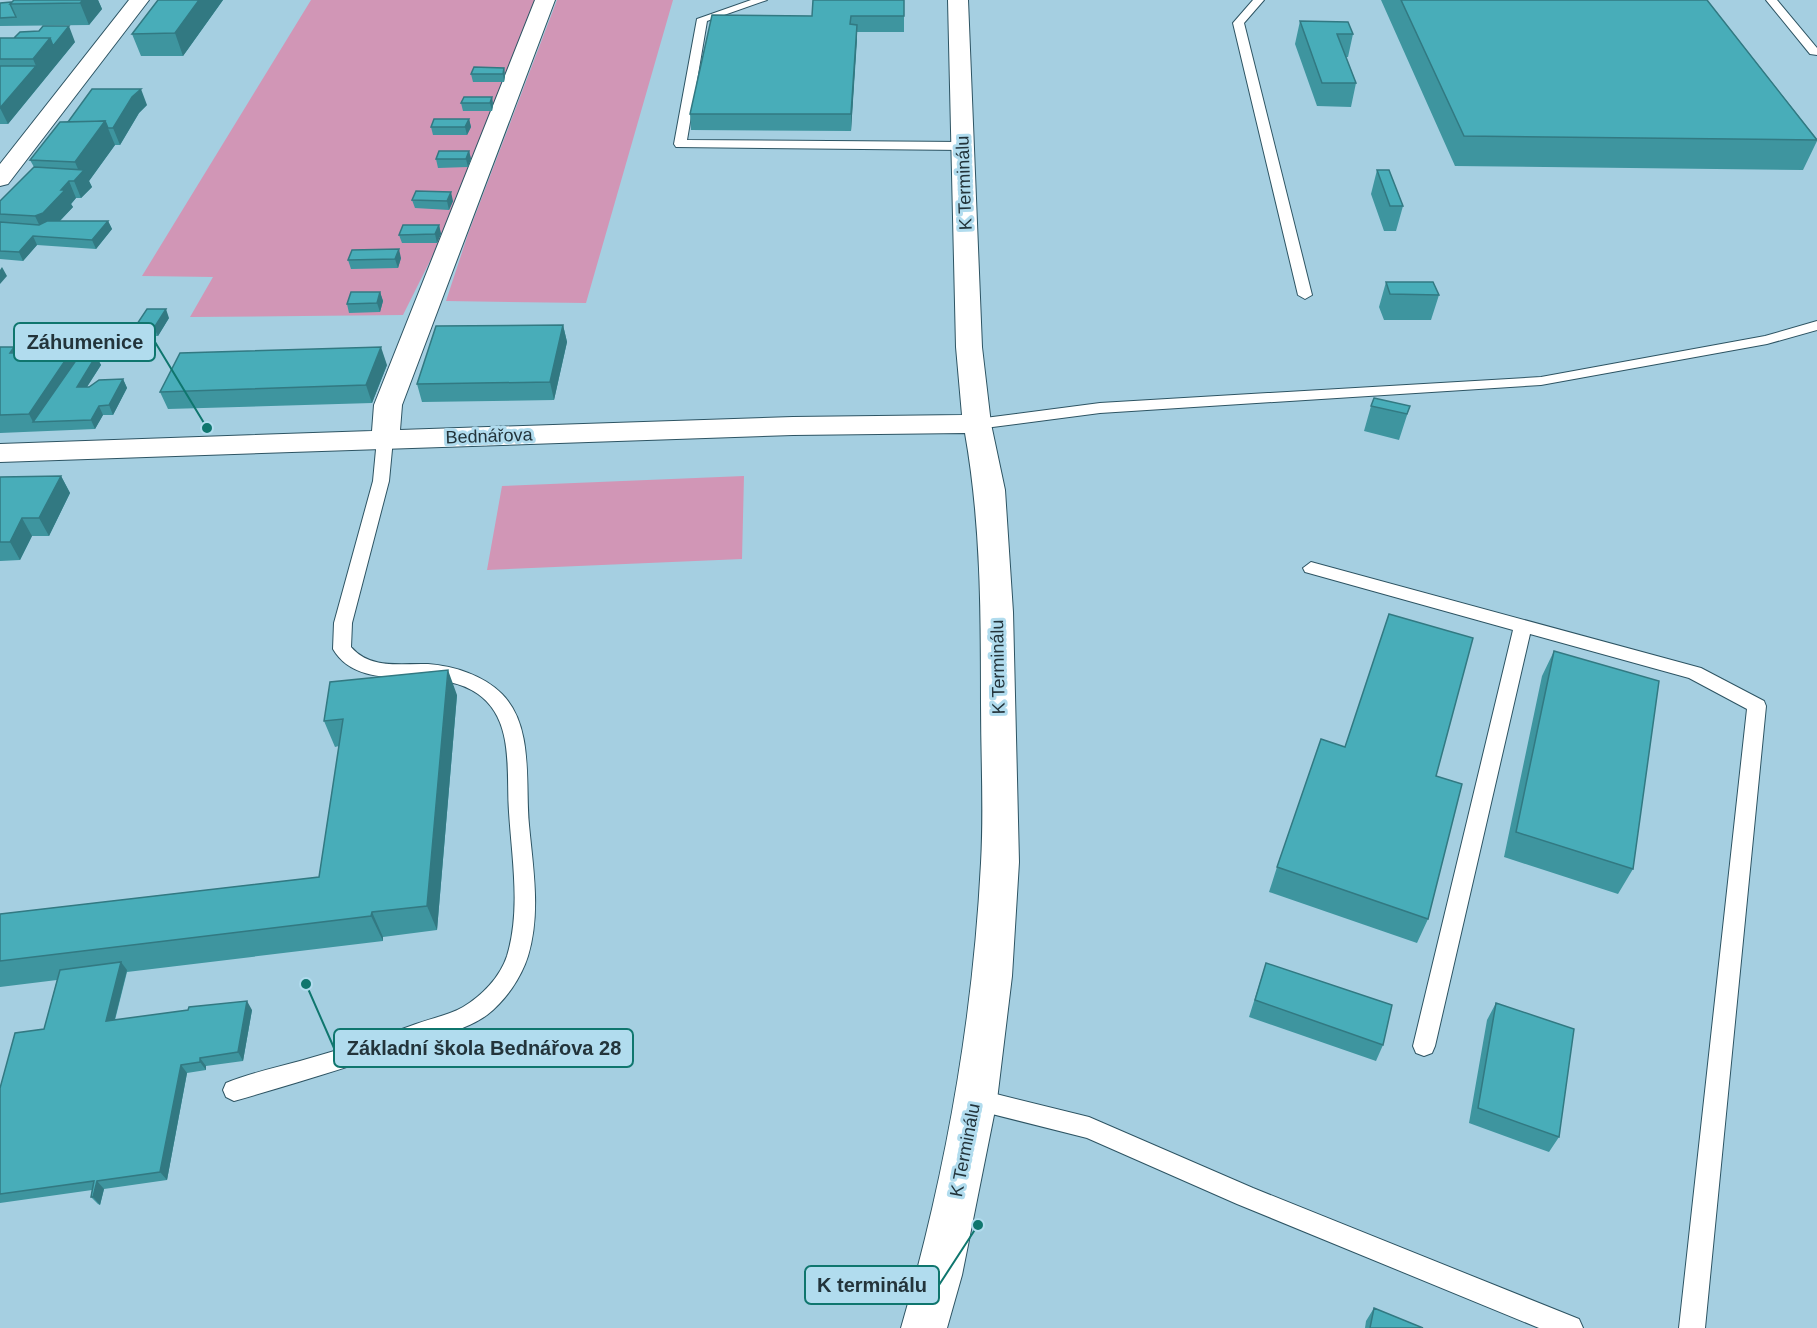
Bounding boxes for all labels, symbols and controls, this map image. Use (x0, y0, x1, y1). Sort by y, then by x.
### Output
street label: K Terminálu (952, 135, 976, 231)
callout: Záhumenice (14, 323, 155, 361)
text: Záhumenice (27, 331, 143, 353)
street label: Bednářova (445, 424, 534, 448)
street label: K Terminálu (987, 619, 1009, 715)
callout: Základní škola Bednářova 28 (334, 1029, 633, 1067)
text: Základní škola Bednářova 28 (347, 1037, 621, 1059)
street label: K Terminálu (946, 1102, 984, 1198)
callout: K terminálu (805, 1266, 939, 1304)
text: K terminálu (817, 1274, 927, 1296)

